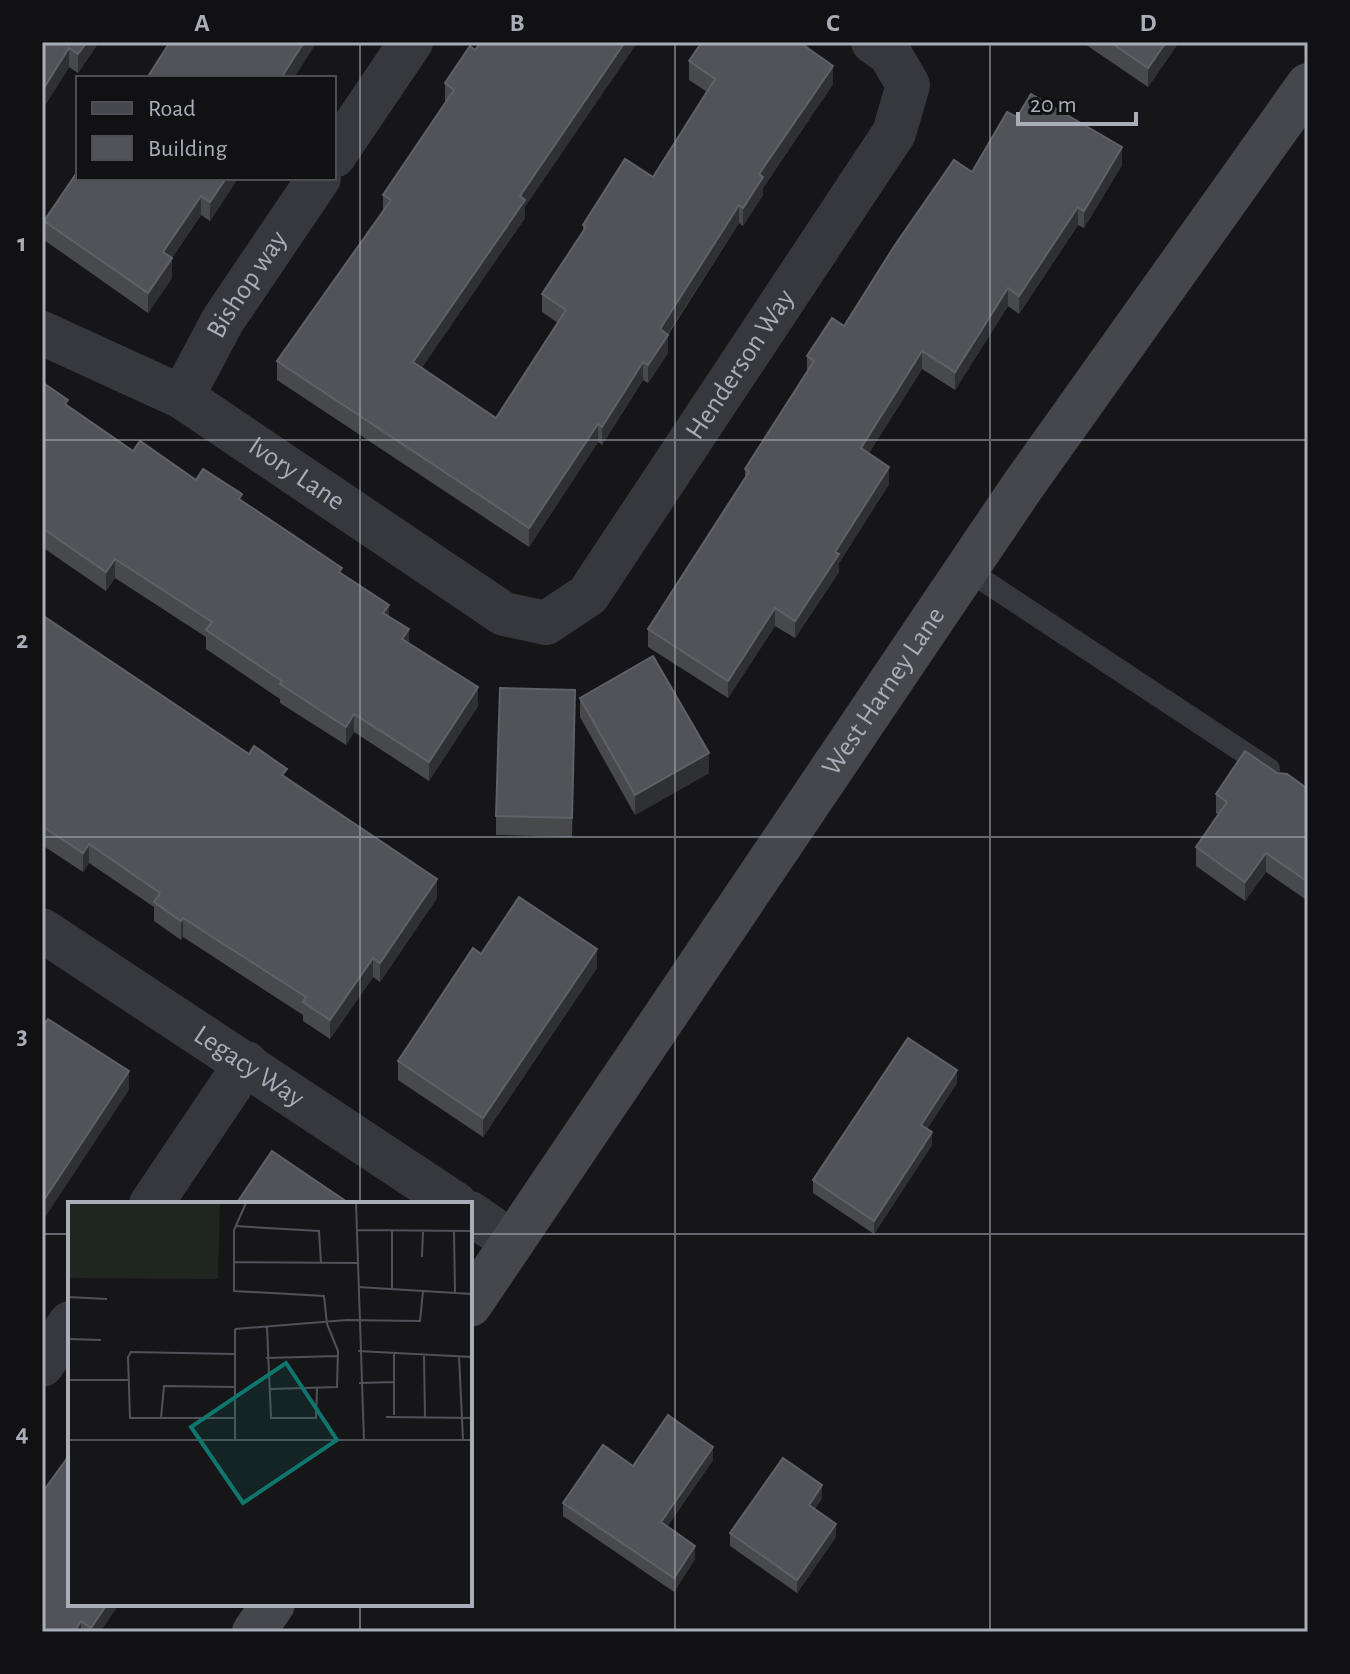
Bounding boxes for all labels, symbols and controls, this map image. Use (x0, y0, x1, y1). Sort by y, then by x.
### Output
text: A (194, 10, 210, 36)
text: B (509, 10, 525, 36)
text: C (826, 10, 840, 36)
text: D (1139, 10, 1157, 36)
legend (76, 76, 336, 180)
scale bar (1018, 76, 1136, 126)
text: 20 m (1030, 93, 1077, 117)
text: Road (148, 97, 196, 121)
text: Building (148, 137, 227, 161)
street label: Bishop way (202, 226, 293, 343)
text: 1 (17, 230, 27, 256)
street label: Henderson Way (681, 285, 800, 445)
street label: Ivory Lane (243, 432, 350, 516)
street label: West Harney Lane (817, 602, 951, 781)
text: 2 (16, 627, 28, 653)
street label: Legacy Way (189, 1021, 309, 1113)
text: 3 (16, 1023, 28, 1049)
inset map (68, 1202, 472, 1606)
text: 4 (15, 1420, 29, 1446)

